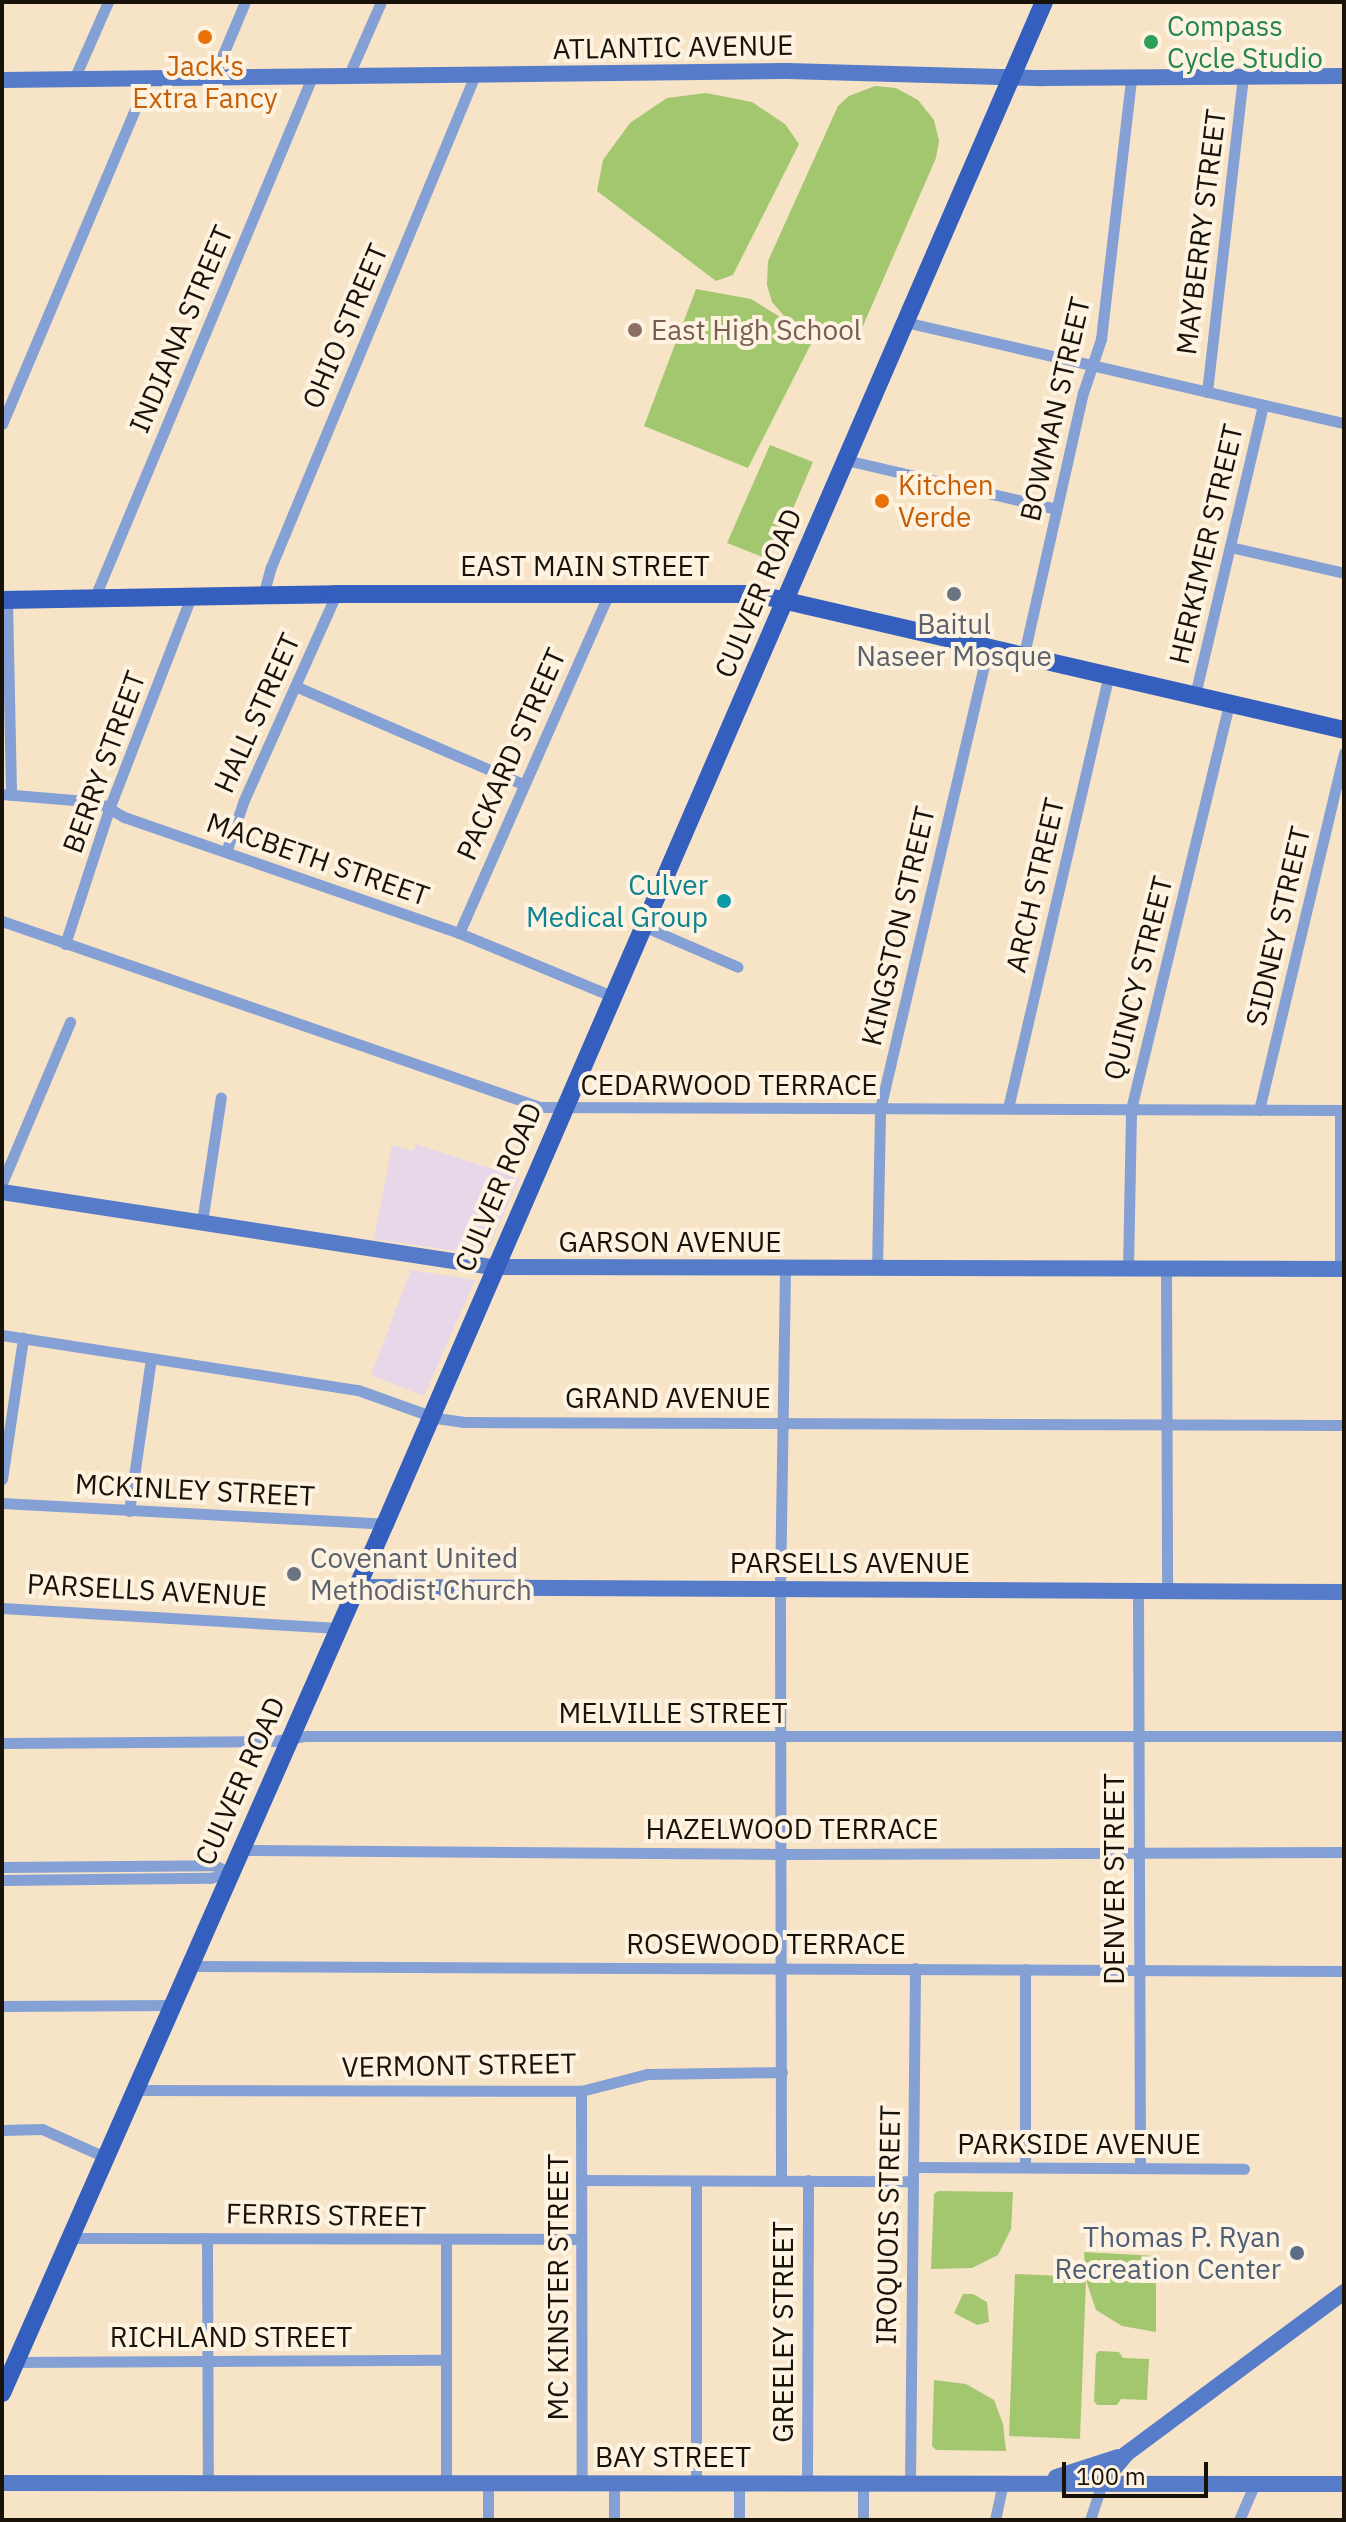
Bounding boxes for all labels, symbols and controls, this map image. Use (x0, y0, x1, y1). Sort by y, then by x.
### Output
place label: Compass Cycle Studio (1167, 9, 1323, 75)
marker: Jack's Extra Fancy (196, 28, 214, 46)
street label: ATLANTIC AVENUE (552, 28, 794, 66)
marker: Compass Cycle Studio (1142, 33, 1160, 51)
place label: Jack's Extra Fancy (132, 49, 278, 115)
street label: MAYBERRY STREET (1169, 107, 1233, 357)
street label: INDIANA STREET (122, 220, 240, 438)
street label: OHIO STREET (295, 239, 395, 413)
street label: BOWMAN STREET (1013, 294, 1097, 524)
place label: East High School (651, 313, 861, 347)
marker: East High School (626, 321, 644, 339)
street label: HERKIMER STREET (1162, 421, 1250, 667)
place label: Kitchen Verde (898, 468, 994, 534)
marker: Kitchen Verde (873, 492, 891, 510)
street label: CULVER ROAD (707, 503, 809, 683)
street label: EAST MAIN STREET (460, 549, 710, 583)
marker: Baitul Naseer Mosque (945, 585, 963, 603)
place label: Baitul Naseer Mosque (856, 607, 1052, 673)
street label: HALL STREET (207, 628, 307, 798)
street label: PACKARD STREET (449, 643, 573, 865)
street label: BERRY STREET (56, 666, 152, 858)
street label: ARCH STREET (999, 795, 1071, 975)
street label: KINGSTON STREET (854, 803, 942, 1049)
street label: MACBETH STREET (202, 805, 434, 913)
street label: SIDNEY STREET (1239, 823, 1317, 1029)
place label: Culver Medical Group (526, 868, 708, 934)
street label: QUINCY STREET (1096, 873, 1180, 1083)
marker: Culver Medical Group (715, 892, 733, 910)
street label: CEDARWOOD TERRACE (580, 1068, 878, 1102)
street label: CULVER ROAD (447, 1097, 549, 1277)
street label: GARSON AVENUE (558, 1225, 782, 1259)
street label: GRAND AVENUE (565, 1381, 771, 1415)
street label: MCKINLEY STREET (74, 1467, 316, 1513)
place label: Covenant United Methodist Church (310, 1541, 532, 1607)
street label: PARSELLS AVENUE (730, 1546, 970, 1580)
marker: Covenant United Methodist Church (285, 1565, 303, 1583)
street label: PARSELLS AVENUE (26, 1567, 268, 1613)
street label: CULVER ROAD (188, 1692, 292, 1870)
street label: MELVILLE STREET (558, 1696, 788, 1730)
street label: DENVER STREET (1097, 1773, 1131, 1985)
street label: HAZELWOOD TERRACE (645, 1812, 939, 1846)
street label: ROSEWOOD TERRACE (626, 1927, 906, 1961)
street label: VERMONT STREET (341, 2046, 577, 2084)
street label: IROQUOIS STREET (869, 2105, 907, 2345)
street label: PARKSIDE AVENUE (957, 2127, 1201, 2161)
street label: MC KINSTER STREET (541, 2154, 575, 2420)
street label: FERRIS STREET (226, 2196, 426, 2234)
place label: Thomas P. Ryan Recreation Center (1055, 2220, 1281, 2286)
street label: GREELEY STREET (766, 2221, 800, 2443)
marker: Thomas P. Ryan Recreation Center (1288, 2244, 1306, 2262)
street label: RICHLAND STREET (110, 2320, 352, 2354)
street label: BAY STREET (595, 2440, 751, 2474)
scale bar (1066, 2446, 1212, 2496)
text: 100 m (1076, 2460, 1146, 2492)

